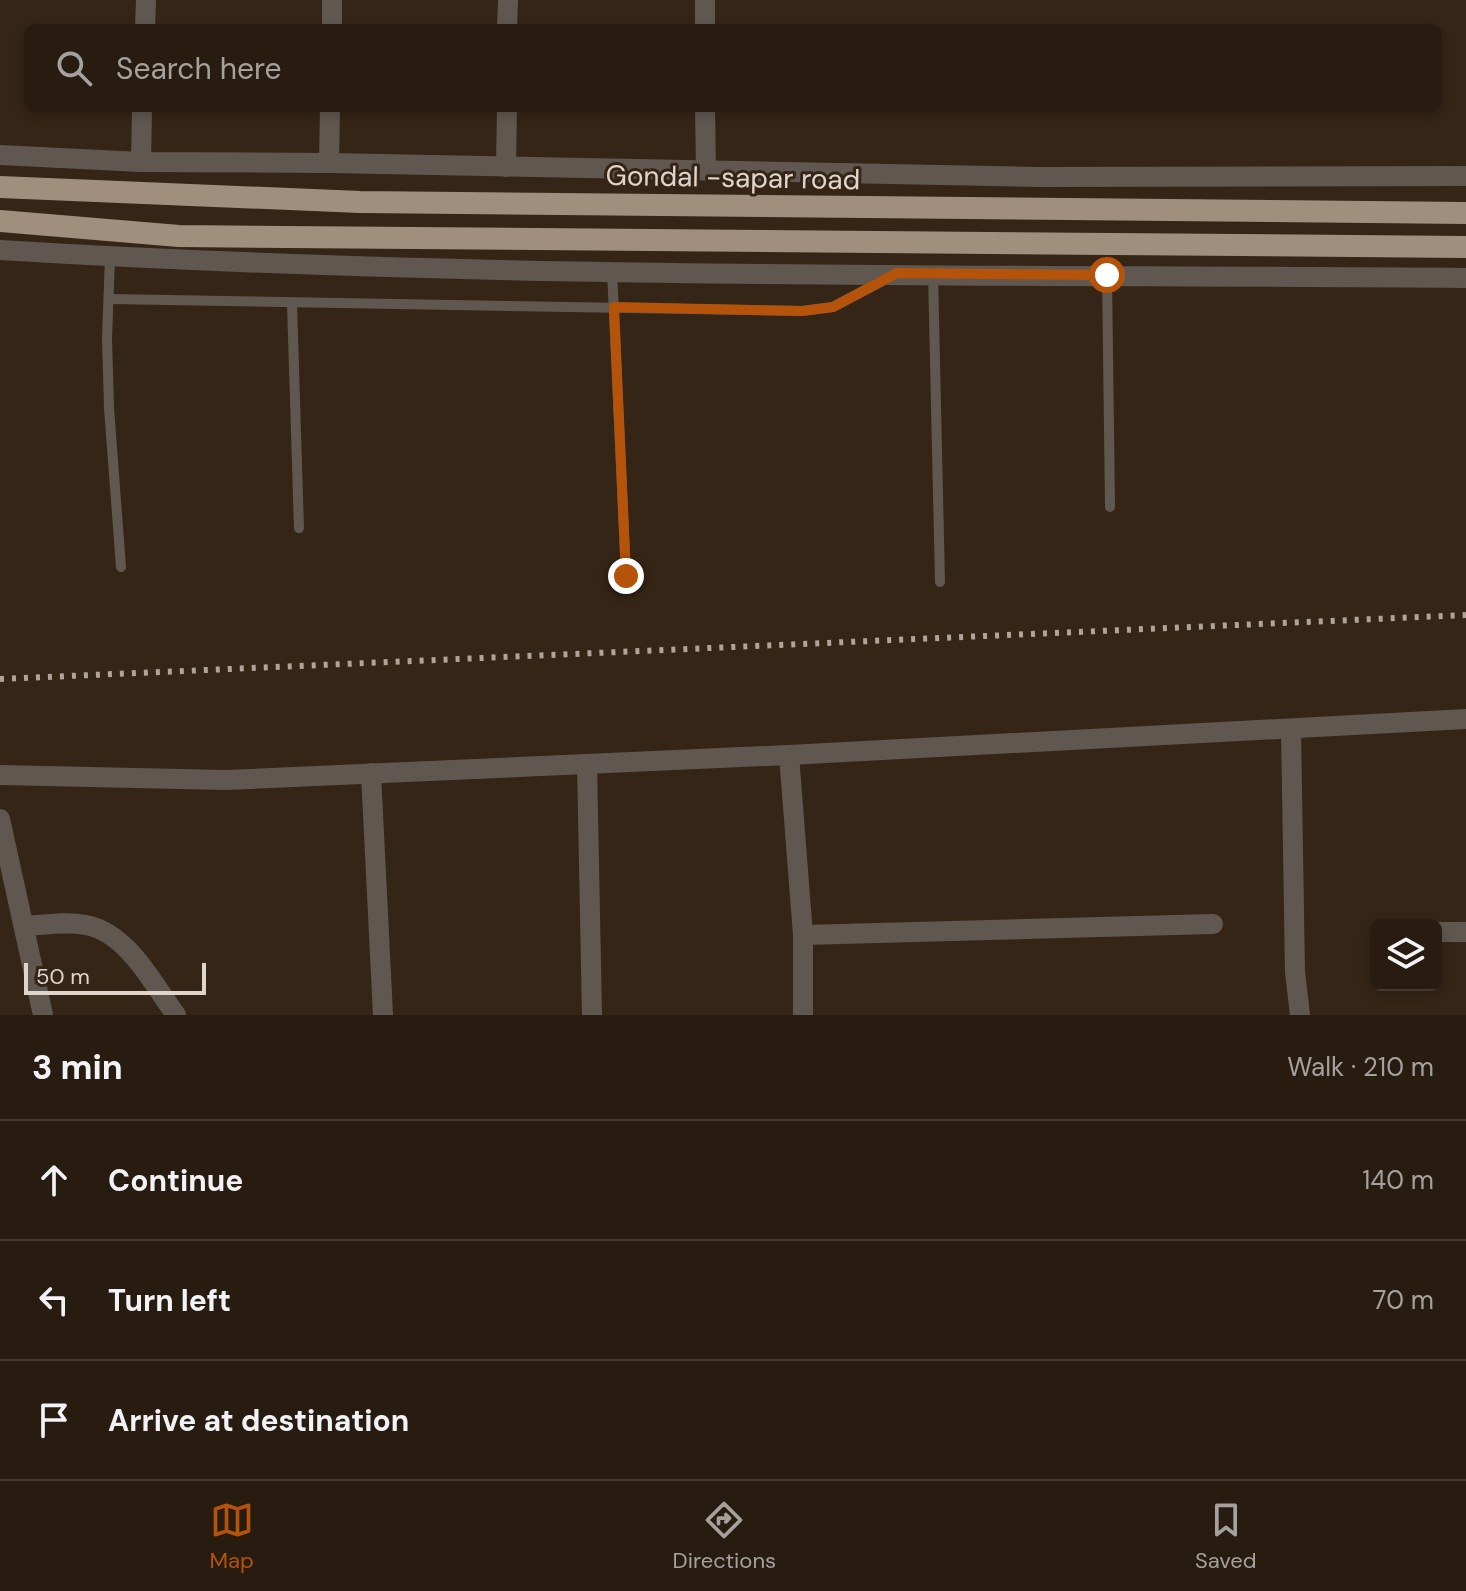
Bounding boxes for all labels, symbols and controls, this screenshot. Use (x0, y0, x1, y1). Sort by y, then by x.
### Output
search box (24, 24, 1442, 112)
icon: search (52, 46, 96, 90)
text: Search here (116, 49, 282, 88)
street label: Gondal -sapar road (605, 157, 861, 198)
route start (1089, 257, 1125, 293)
route end (608, 558, 644, 594)
map controls (1370, 919, 1442, 991)
button: layers (1370, 919, 1442, 991)
scale bar (24, 959, 206, 995)
text: 50 m (36, 962, 90, 991)
text: 3 min (32, 1045, 123, 1090)
text: Walk · 210 m (1287, 1050, 1434, 1084)
icon: ahead (32, 1158, 76, 1202)
text: Continue (108, 1161, 243, 1200)
text: 140 m (1362, 1163, 1434, 1197)
icon: left (32, 1278, 76, 1322)
text: Turn left (108, 1281, 231, 1320)
text: 70 m (1373, 1283, 1434, 1317)
icon: arrive (32, 1398, 76, 1442)
text: Arrive at destination (108, 1401, 409, 1440)
tab: Map (209, 1498, 254, 1575)
tab: Directions (673, 1498, 776, 1575)
tab: Saved (1195, 1498, 1257, 1575)

